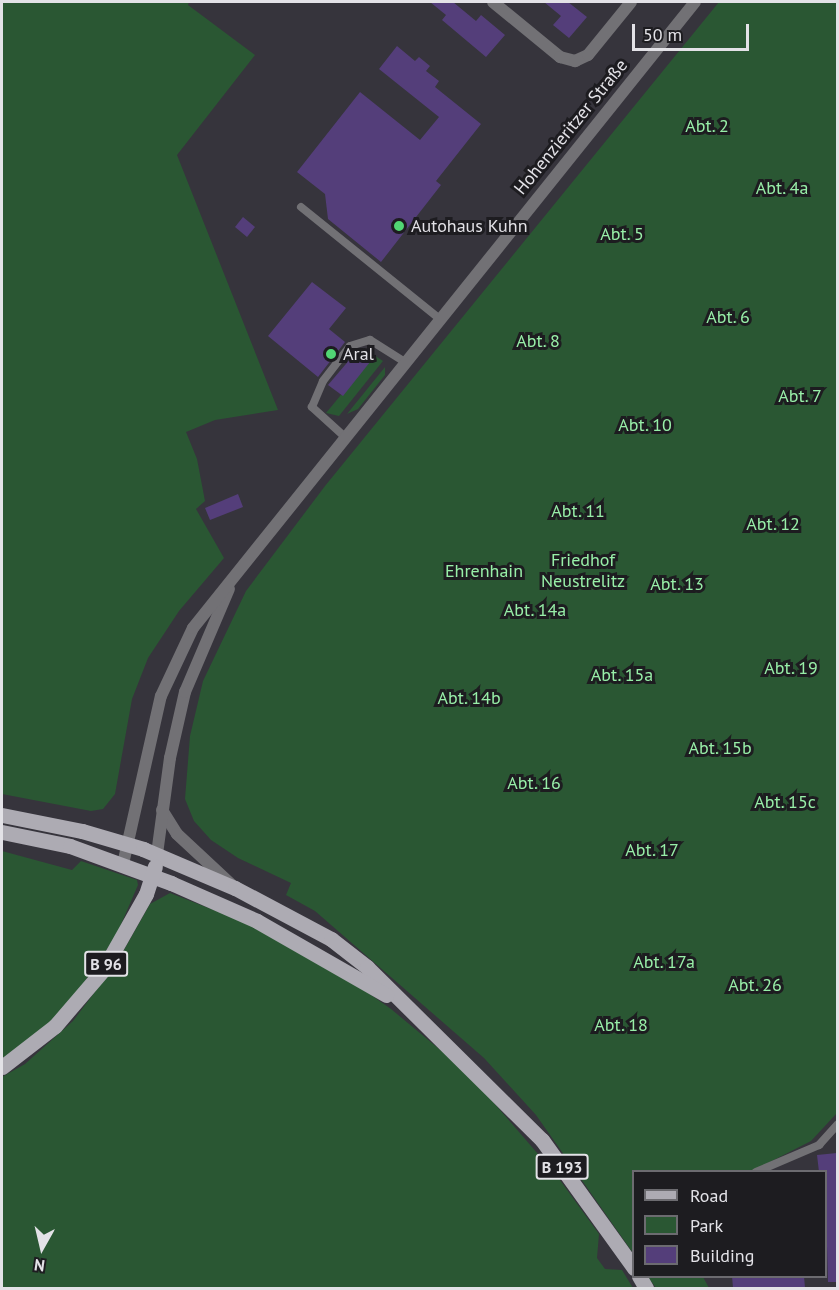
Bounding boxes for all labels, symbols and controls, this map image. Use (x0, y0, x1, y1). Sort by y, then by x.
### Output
scale bar (635, 12, 752, 50)
text: 50 m (643, 23, 682, 46)
street label: Hohenzieritzer Straße (510, 55, 632, 199)
park label: Abt. 2 (684, 115, 730, 137)
park label: Abt. 4a (755, 177, 809, 199)
place label: Autohaus Kuhn (411, 215, 528, 237)
marker: Autohaus Kuhn (392, 219, 406, 233)
park label: Abt. 5 (599, 223, 645, 245)
park label: Abt. 6 (705, 306, 751, 328)
park label: Abt. 8 (515, 330, 561, 352)
place label: Aral (343, 343, 374, 365)
marker: Aral (324, 347, 338, 361)
park label: Abt. 7 (777, 385, 823, 407)
park label: Abt. 10 (618, 414, 672, 436)
park label: Abt. 11 (551, 500, 605, 522)
park label: Abt. 12 (746, 513, 800, 535)
park label: Friedhof Neustrelitz (541, 550, 625, 592)
park label: Ehrenhain (445, 560, 523, 582)
park label: Abt. 13 (650, 573, 704, 595)
park label: Abt. 14a (503, 599, 567, 621)
park label: Abt. 19 (764, 657, 818, 679)
park label: Abt. 15a (590, 664, 654, 686)
park label: Abt. 14b (437, 687, 501, 709)
park label: Abt. 15b (688, 737, 752, 759)
park label: Abt. 16 (507, 772, 561, 794)
park label: Abt. 15c (753, 791, 817, 813)
park label: Abt. 17 (625, 839, 679, 861)
road number: B 96 (84, 951, 128, 977)
park label: Abt. 17a (632, 951, 696, 973)
park label: Abt. 26 (728, 974, 782, 996)
park label: Abt. 18 (594, 1014, 648, 1036)
road number: B 193 (535, 1154, 589, 1180)
legend (632, 1170, 827, 1278)
text: Road (690, 1184, 728, 1207)
text: Park (690, 1214, 723, 1237)
north arrow (12, 1218, 72, 1278)
text: Building (690, 1244, 754, 1267)
text: N (33, 1255, 46, 1276)

